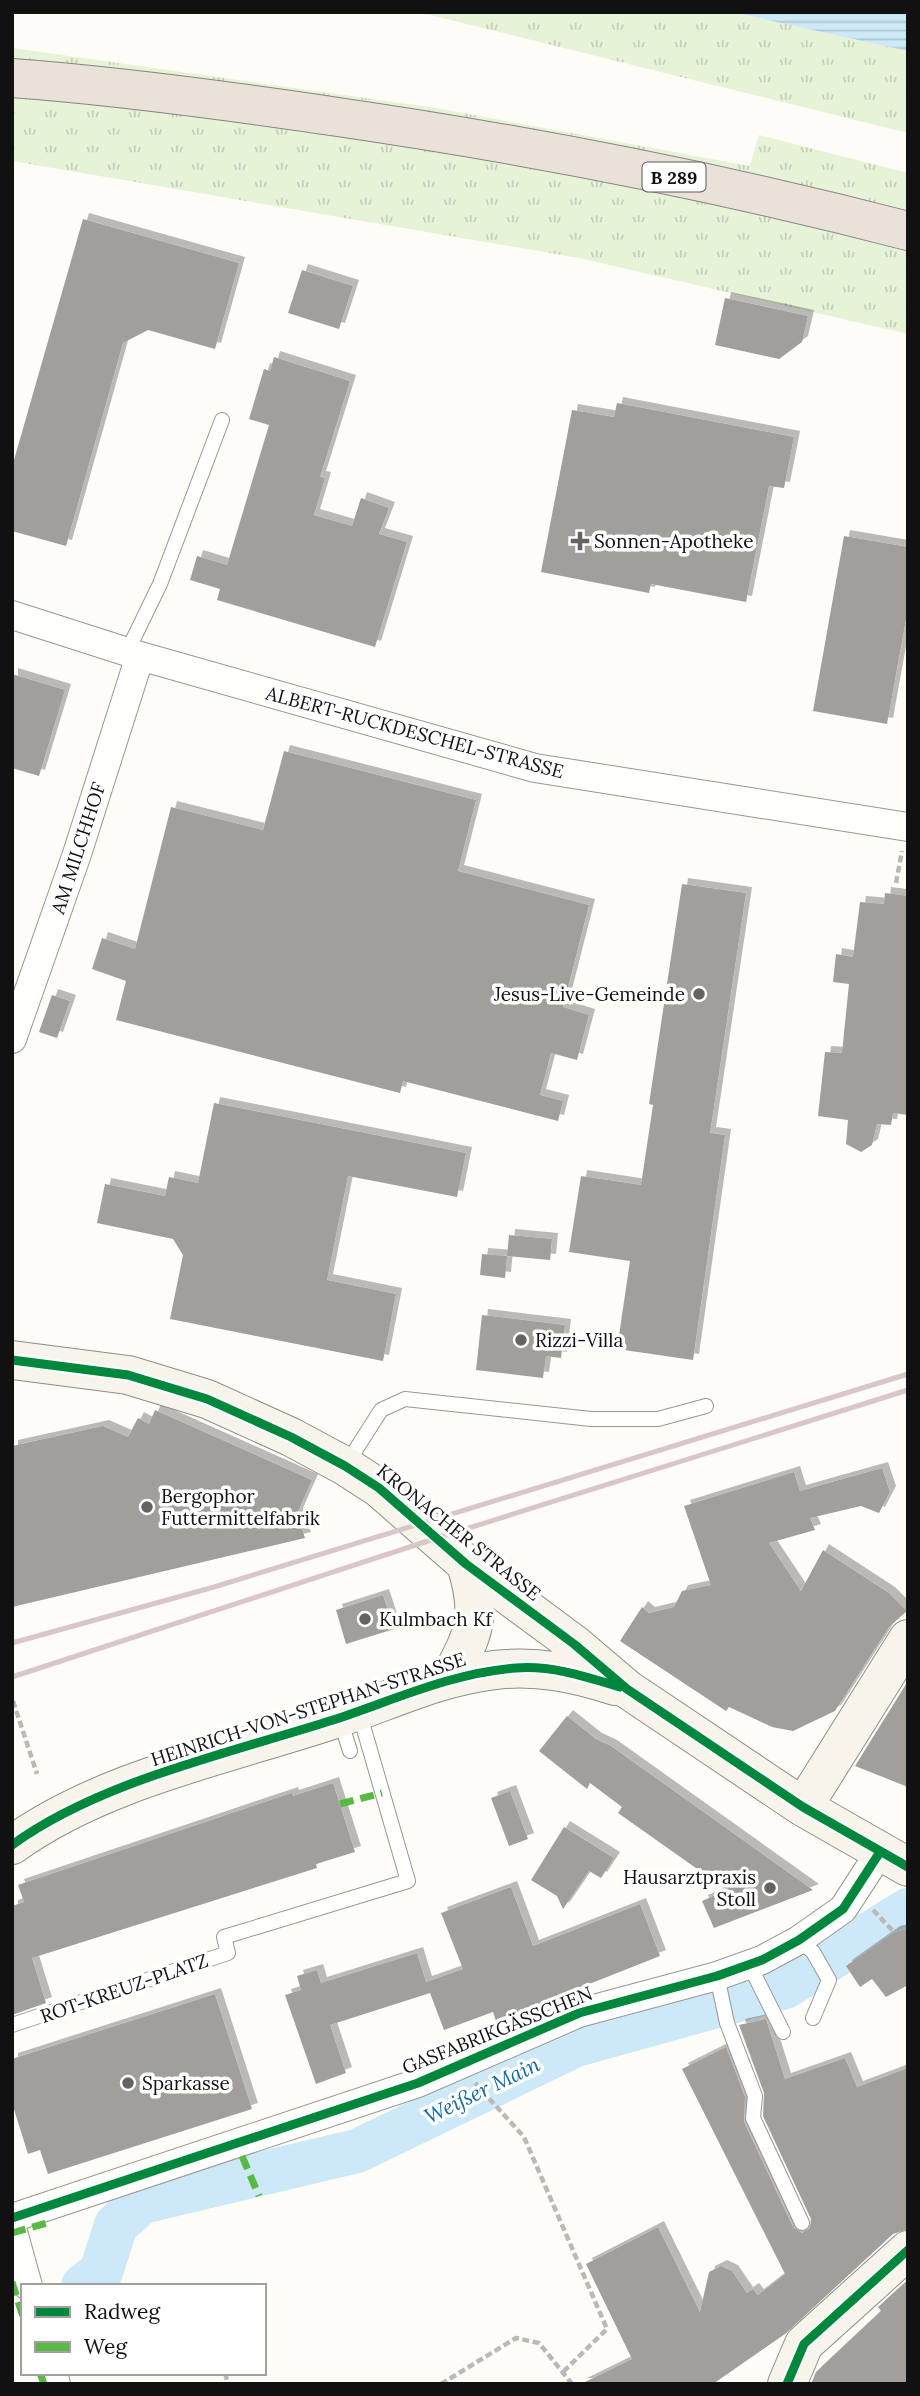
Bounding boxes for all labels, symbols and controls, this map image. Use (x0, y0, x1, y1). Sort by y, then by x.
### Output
road number: B 289 (642, 162, 706, 192)
place label: Sonnen-Apotheke (594, 529, 753, 553)
marker: Sonnen-Apotheke (572, 533, 588, 549)
street label: ALBERT-RUCKDESCHEL-STRASSE (263, 680, 566, 783)
street label: AM MILCHHOF (45, 779, 111, 918)
place label: Jesus-Live-Gemeinde (493, 982, 685, 1006)
marker: Jesus-Live-Gemeinde (691, 986, 707, 1002)
place label: Rizzi-Villa (535, 1328, 623, 1352)
marker: Rizzi-Villa (513, 1332, 529, 1348)
street label: KRONACHER STRASSE (372, 1458, 546, 1606)
place label: Bergophor Futtermittelfabrik (161, 1484, 321, 1530)
marker: Bergophor Futtermittelfabrik (139, 1499, 155, 1515)
place label: Kulmbach Kf (379, 1607, 494, 1631)
marker: Kulmbach Kf (357, 1611, 373, 1627)
street label: HEINRICH-VON-STEPHAN-STRASSE (148, 1647, 468, 1771)
place label: Hausarztpraxis Stoll (623, 1865, 756, 1911)
marker: Hausarztpraxis Stoll (762, 1880, 778, 1896)
street label: ROT-KREUZ-PLATZ (37, 1948, 211, 2028)
street label: GASFABRIKGÄSSCHEN (398, 1981, 596, 2079)
water label: Weißer Main (420, 2050, 544, 2130)
place label: Sparkasse (142, 2071, 230, 2095)
marker: Sparkasse (120, 2075, 136, 2091)
legend (21, 2284, 266, 2375)
text: Radweg (84, 2298, 160, 2325)
text: Weg (84, 2333, 127, 2360)

